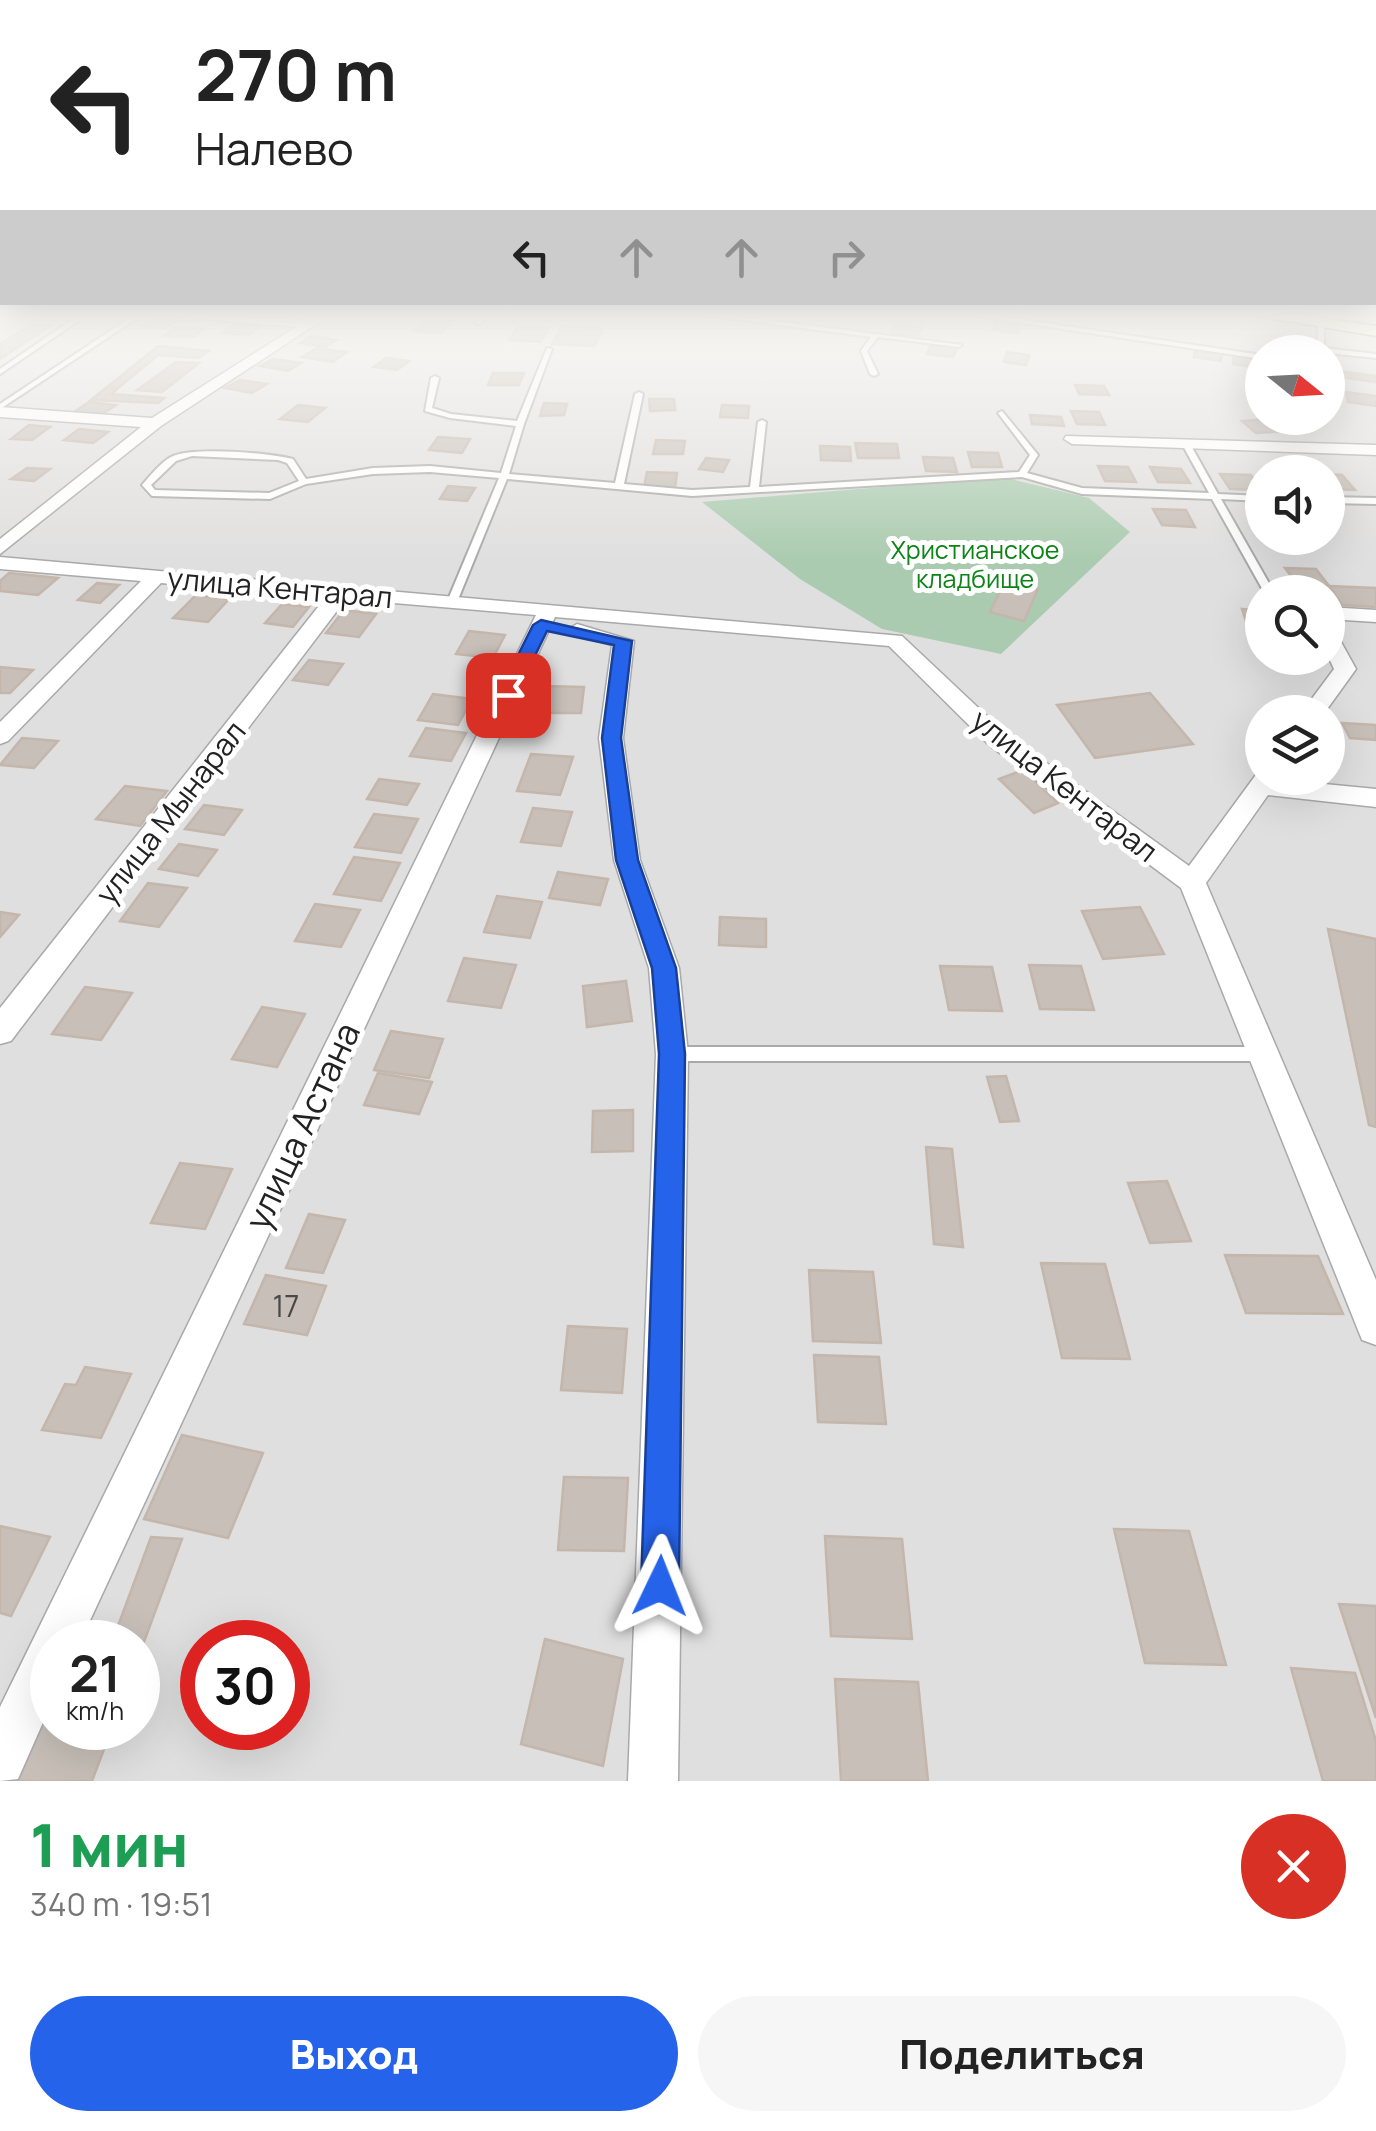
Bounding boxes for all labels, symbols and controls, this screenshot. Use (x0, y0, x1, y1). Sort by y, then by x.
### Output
text: 270 m (195, 26, 397, 122)
icon: left (30, 40, 160, 170)
text: Налево (195, 117, 354, 179)
icon: left (504, 230, 559, 285)
icon: ahead (609, 230, 664, 285)
icon: ahead (714, 230, 769, 285)
icon: right (819, 230, 874, 285)
north arrow (1245, 335, 1345, 435)
map controls (1245, 335, 1345, 795)
button: sound (1245, 455, 1345, 555)
park label: Христианское кладбище (891, 532, 1059, 596)
street label: улица Кентарал (166, 557, 394, 617)
button: search (1245, 575, 1345, 675)
pin (466, 653, 551, 738)
icon: arrive (481, 668, 536, 723)
button: layers (1245, 695, 1345, 795)
street label: улица Кентарал (963, 699, 1167, 871)
street label: улица Мынарал (85, 712, 255, 912)
street label: улица Астана (233, 1015, 371, 1237)
house number: 17 (273, 1285, 299, 1326)
position arrow (608, 1534, 712, 1638)
speed limit sign: 30 (180, 1620, 310, 1750)
text: 21 (69, 1639, 121, 1707)
text: km/h (66, 1693, 124, 1728)
text: 1 мин (30, 1803, 189, 1885)
button: close (1241, 1814, 1346, 1919)
text: 340 m · 19:51 (30, 1882, 213, 1926)
button: Выход (30, 1996, 678, 2111)
button: Поделиться (698, 1996, 1346, 2111)

